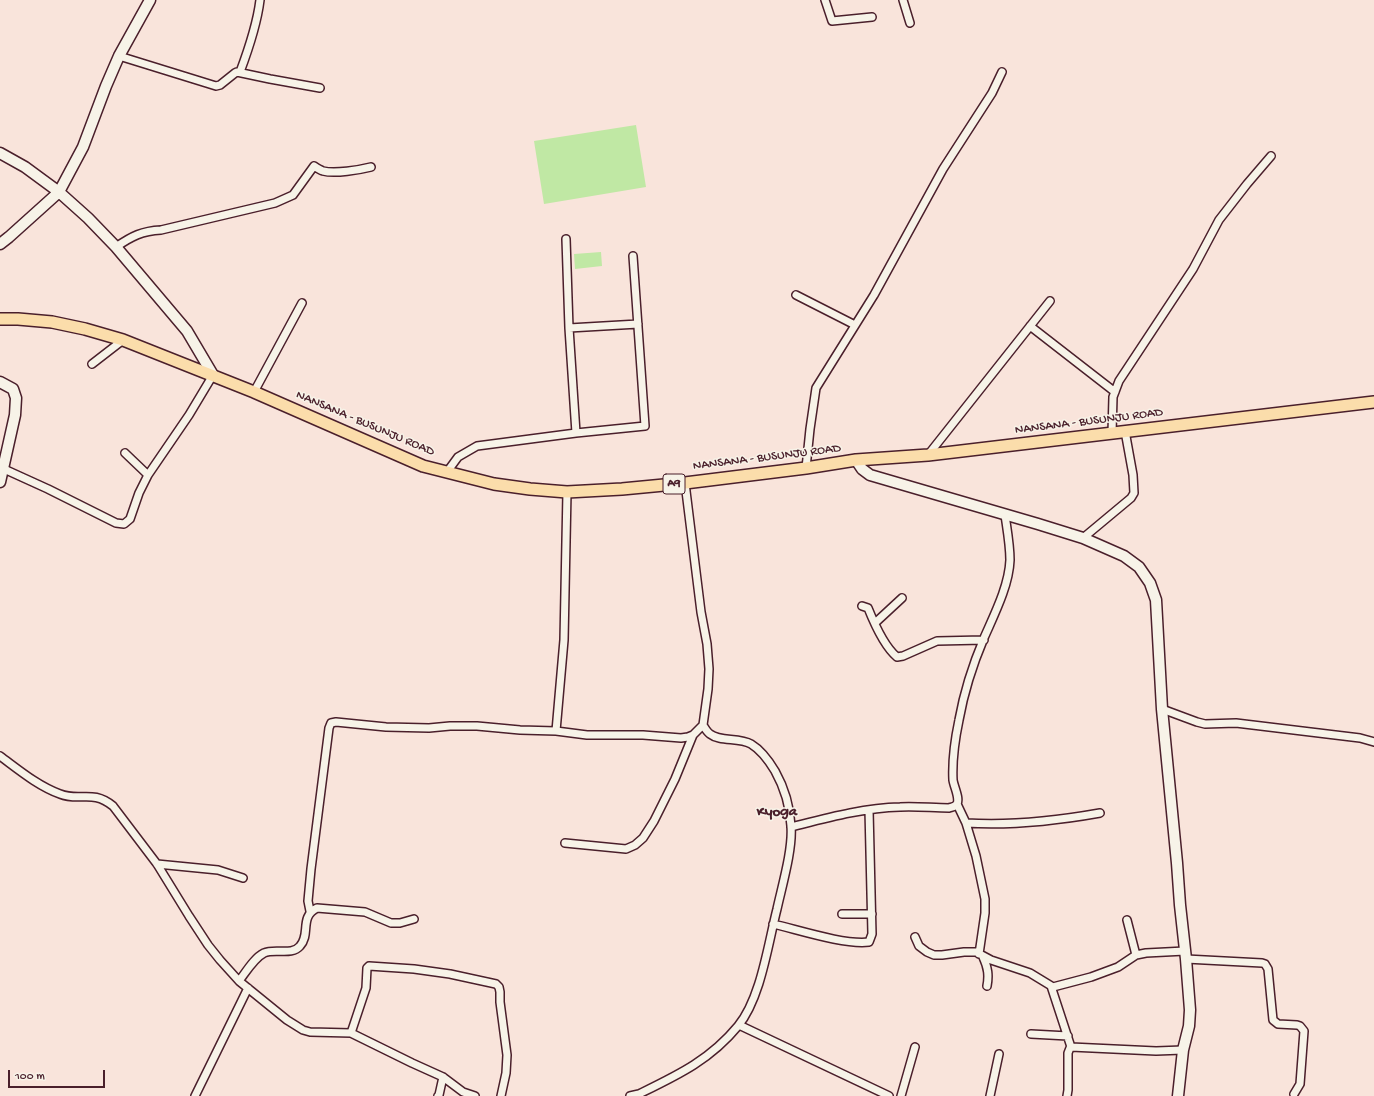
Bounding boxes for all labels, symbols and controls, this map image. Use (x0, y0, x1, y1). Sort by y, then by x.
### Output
street label: NANSANA - BUSUNJU ROAD (293, 388, 437, 460)
street label: NANSANA - BUSUNJU ROAD (1014, 405, 1164, 439)
street label: NANSANA - BUSUNJU ROAD (692, 441, 842, 475)
road number: A9 (663, 474, 685, 494)
district label: Kyoga (757, 804, 797, 822)
scale bar (10, 1062, 107, 1088)
text: 100 m (15, 1070, 45, 1084)

